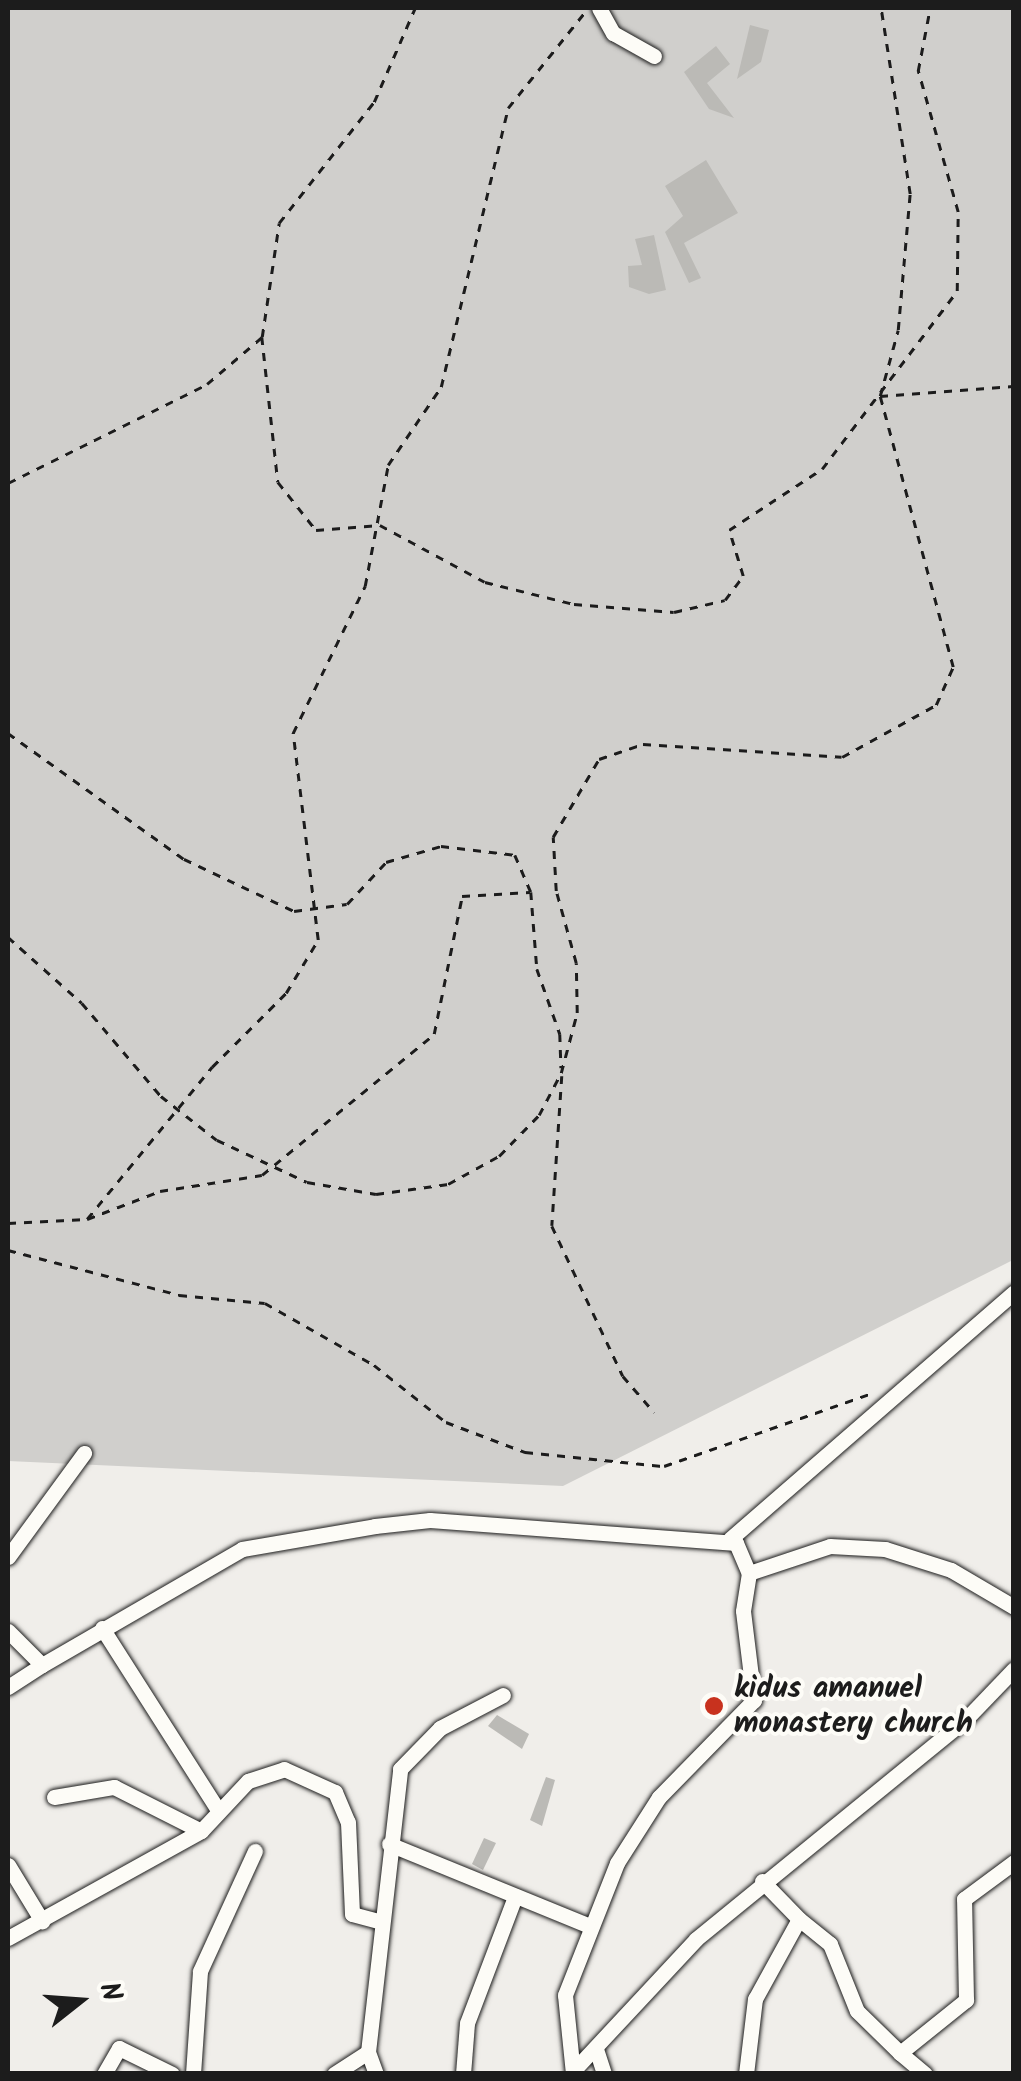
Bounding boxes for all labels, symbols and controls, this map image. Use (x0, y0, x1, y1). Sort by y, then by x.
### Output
place label: kidus amanuel monastery church (734, 1671, 973, 1742)
marker: kidus amanuel monastery church (703, 1695, 725, 1717)
north arrow (30, 1951, 130, 2051)
text: N (85, 1977, 133, 2007)

